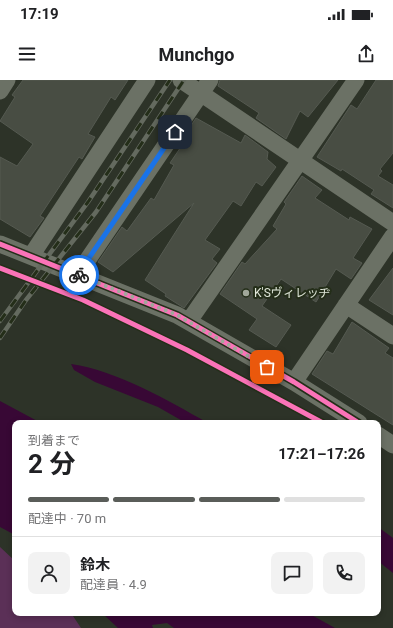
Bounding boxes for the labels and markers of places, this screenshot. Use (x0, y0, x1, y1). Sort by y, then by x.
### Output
pin (158, 115, 192, 149)
place label: K'Sヴィレッヂ (254, 286, 331, 300)
marker: K'Sヴィレッヂ (241, 288, 251, 298)
pin (250, 350, 284, 384)

